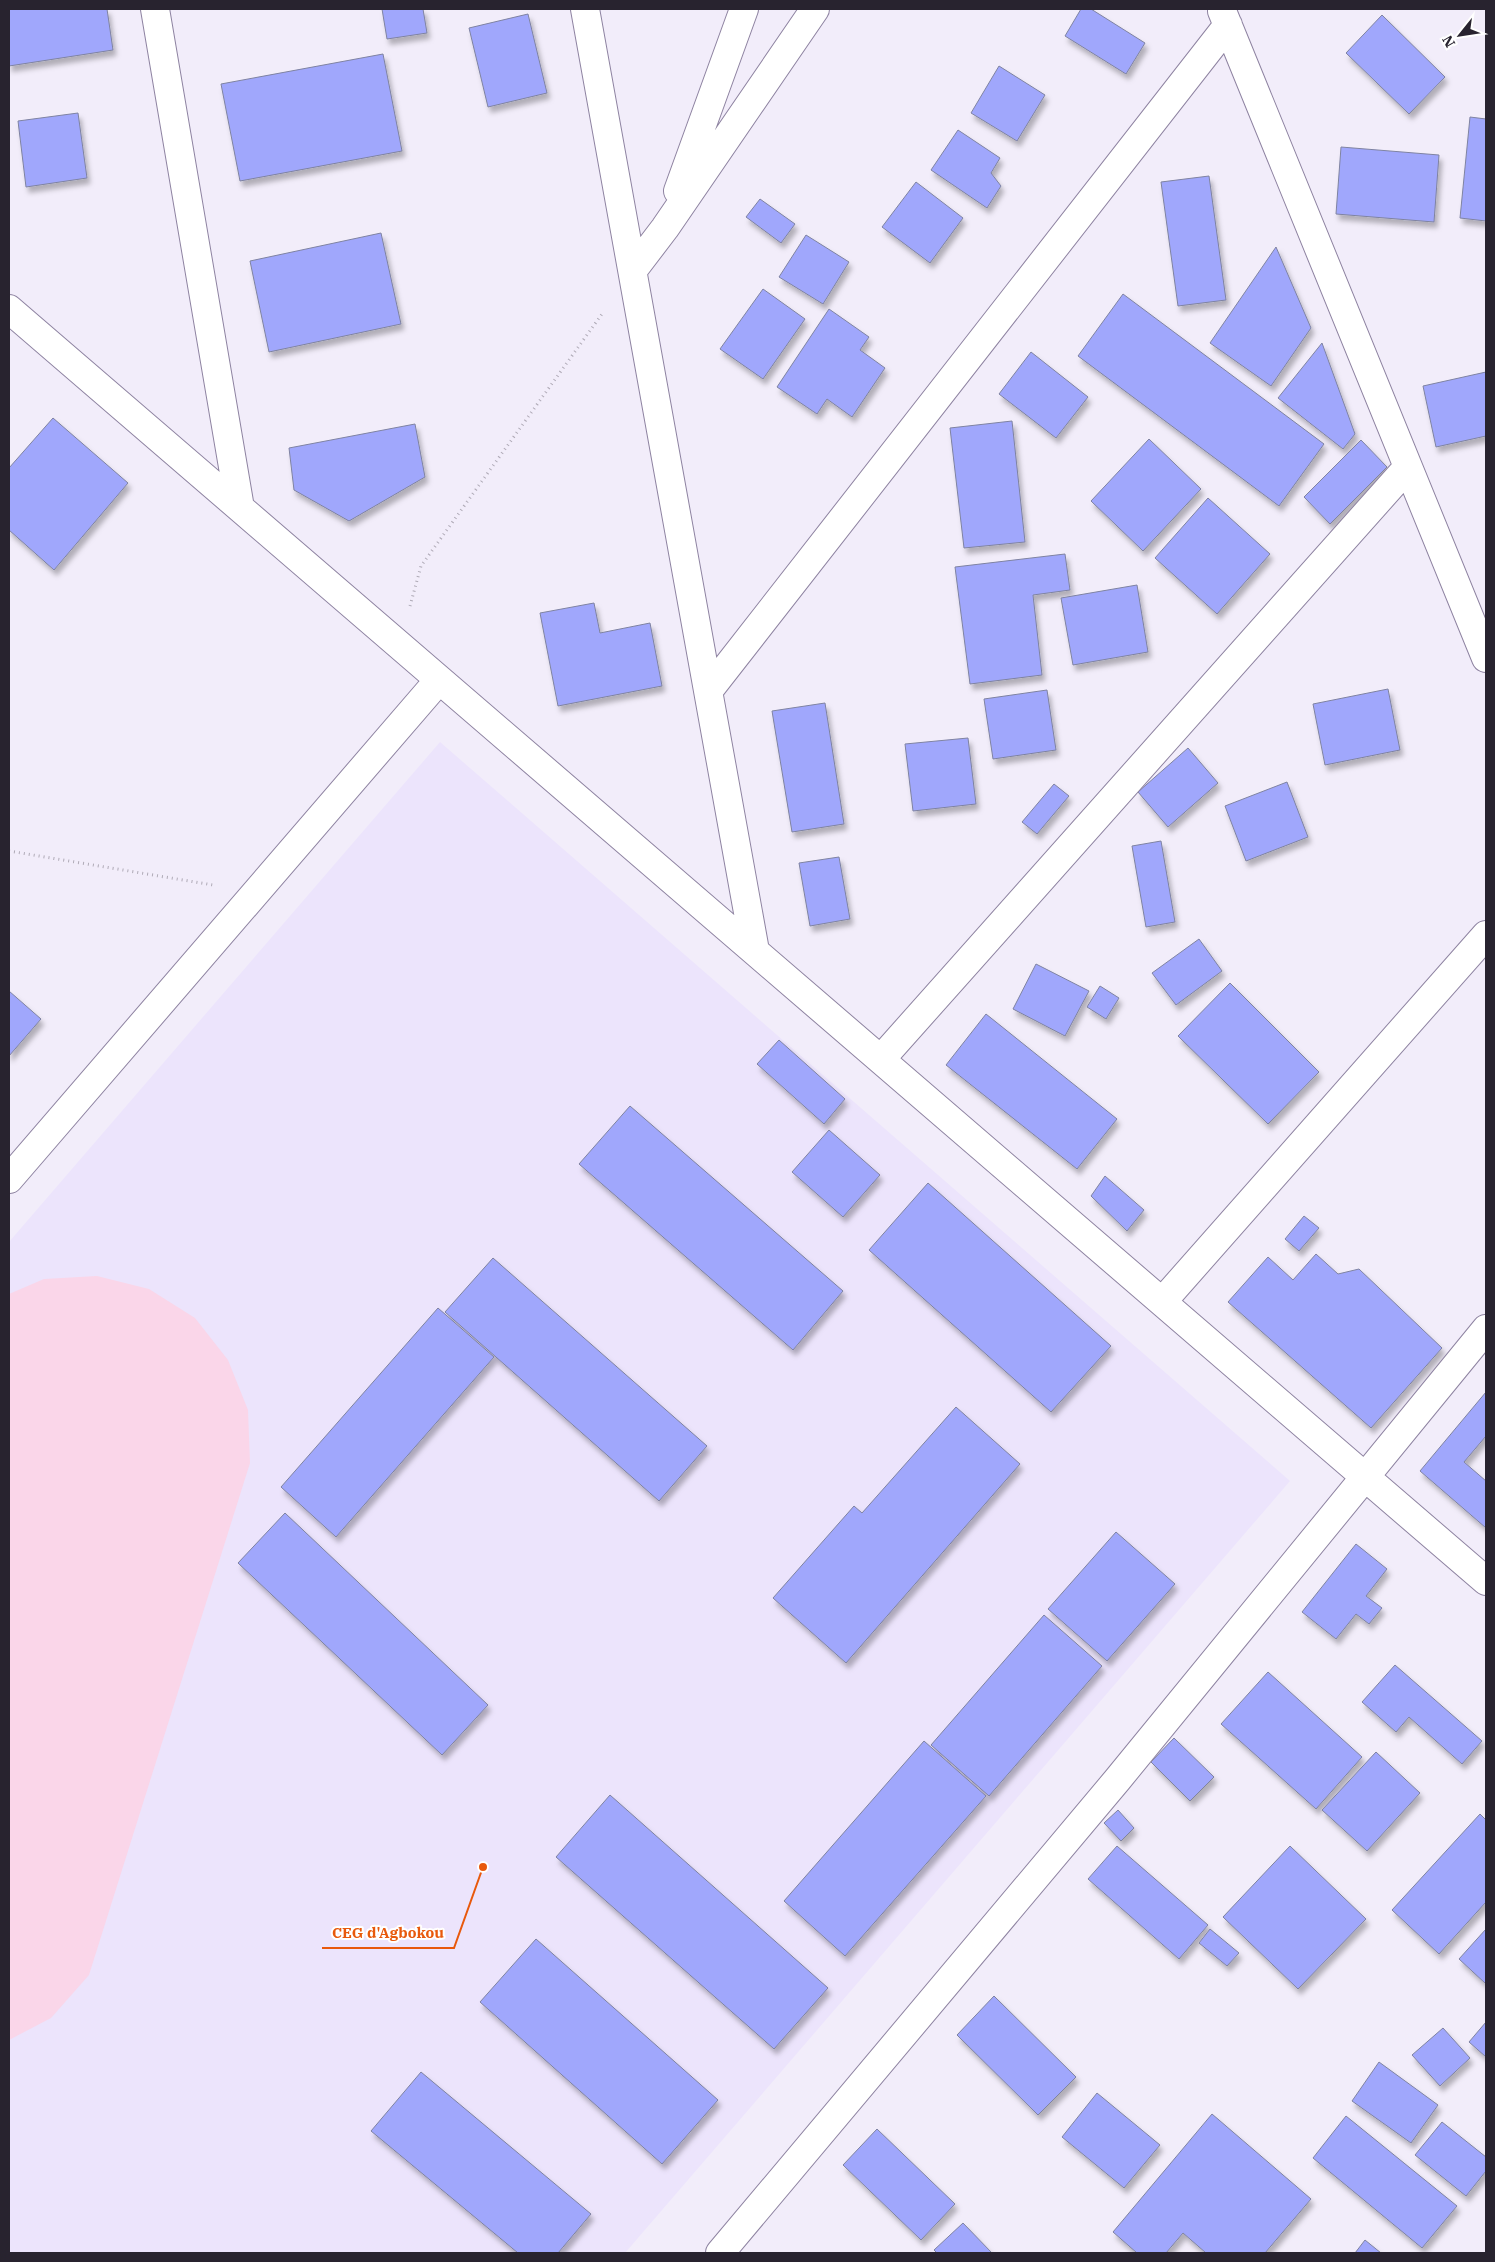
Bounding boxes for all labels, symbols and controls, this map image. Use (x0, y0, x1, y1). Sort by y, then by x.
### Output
north arrow (1435, 10, 1485, 60)
text: N (1438, 32, 1459, 51)
callout: CEG d'Agbokou (322, 1918, 454, 1948)
text: CEG d'Agbokou (332, 1923, 444, 1942)

